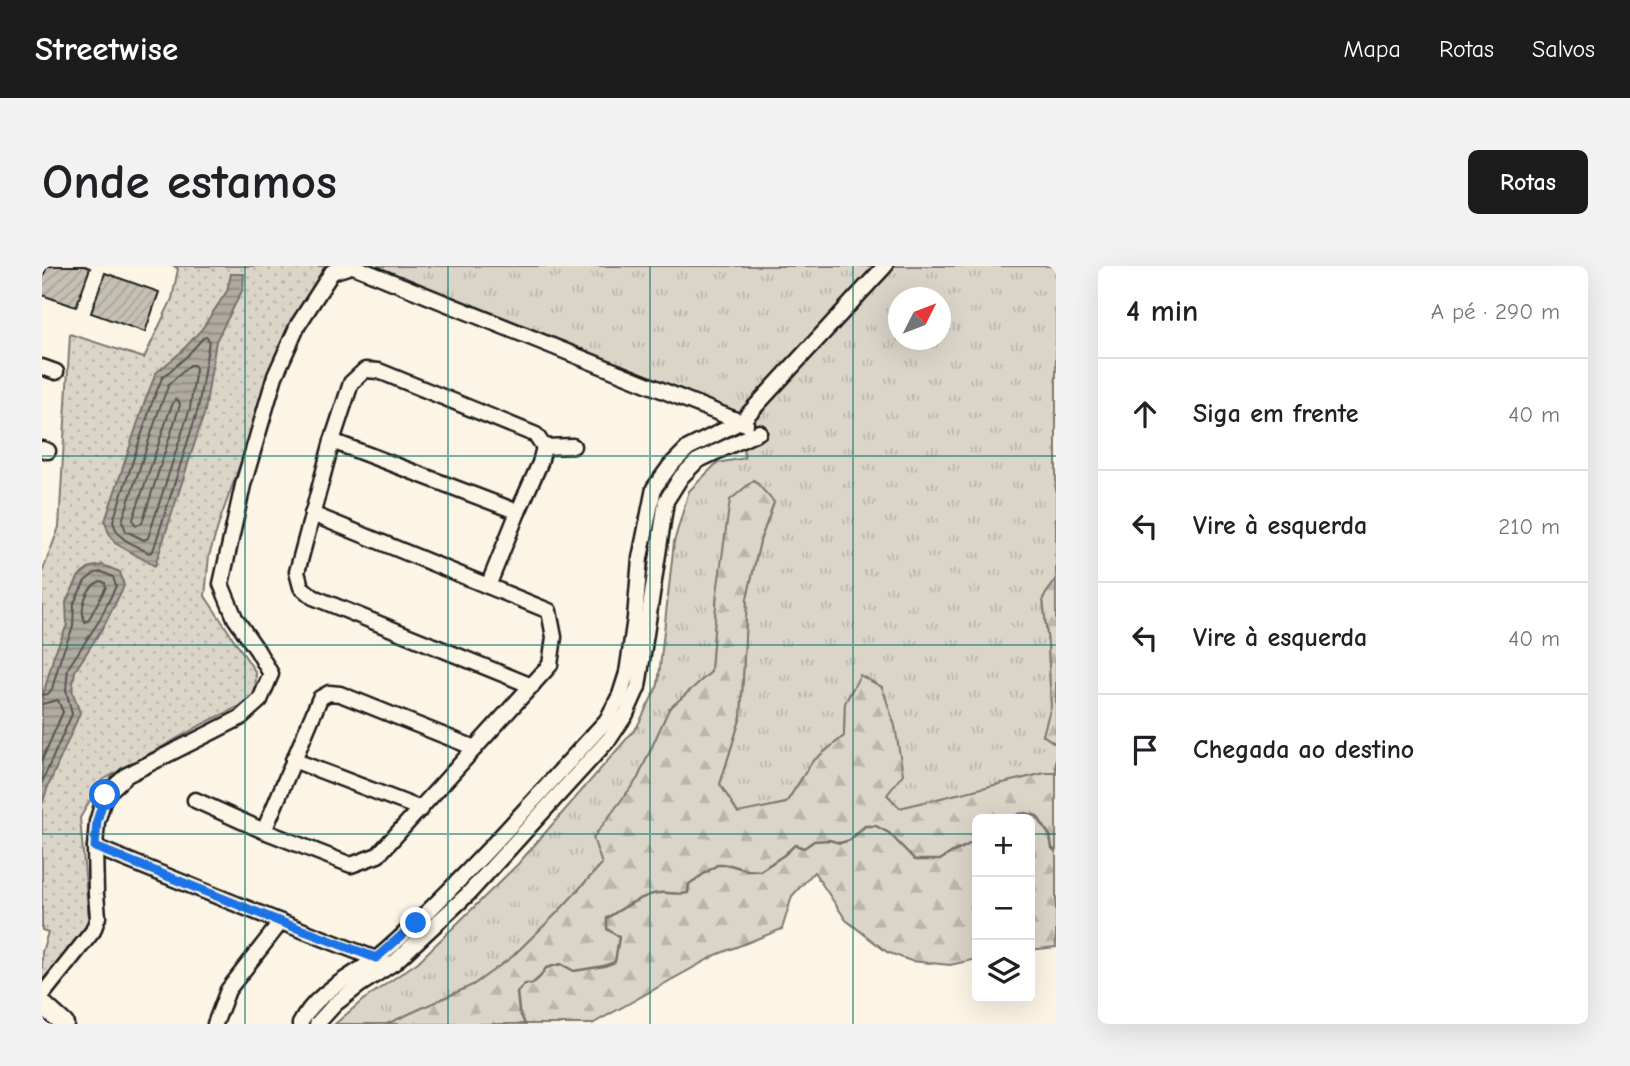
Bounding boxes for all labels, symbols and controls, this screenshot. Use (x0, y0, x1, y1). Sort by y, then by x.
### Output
text: Streetwise (35, 30, 178, 68)
text: Mapa (1343, 35, 1401, 63)
text: Rotas (1439, 35, 1494, 63)
text: Salvos (1532, 35, 1595, 63)
button: Rotas (1468, 150, 1588, 214)
text: Onde estamos (42, 154, 337, 210)
north arrow (888, 287, 951, 350)
text: 4 min (1126, 294, 1198, 329)
text: A pé · 290 m (1431, 298, 1560, 325)
icon: ahead (1126, 395, 1164, 433)
text: Siga em frente (1193, 399, 1359, 429)
text: 40 m (1508, 401, 1560, 428)
icon: left (1126, 507, 1164, 545)
text: Vire à esquerda (1193, 511, 1367, 541)
text: 210 m (1498, 513, 1560, 540)
icon: left (1126, 619, 1164, 657)
text: Vire à esquerda (1193, 623, 1367, 653)
text: 40 m (1508, 625, 1560, 652)
icon: arrive (1126, 731, 1164, 769)
text: Chegada ao destino (1193, 735, 1414, 765)
route start (89, 779, 120, 810)
map controls (972, 814, 1035, 1003)
button: + (972, 814, 1035, 877)
button: − (972, 877, 1035, 940)
route end (400, 907, 431, 938)
button: layers (972, 940, 1035, 1003)

